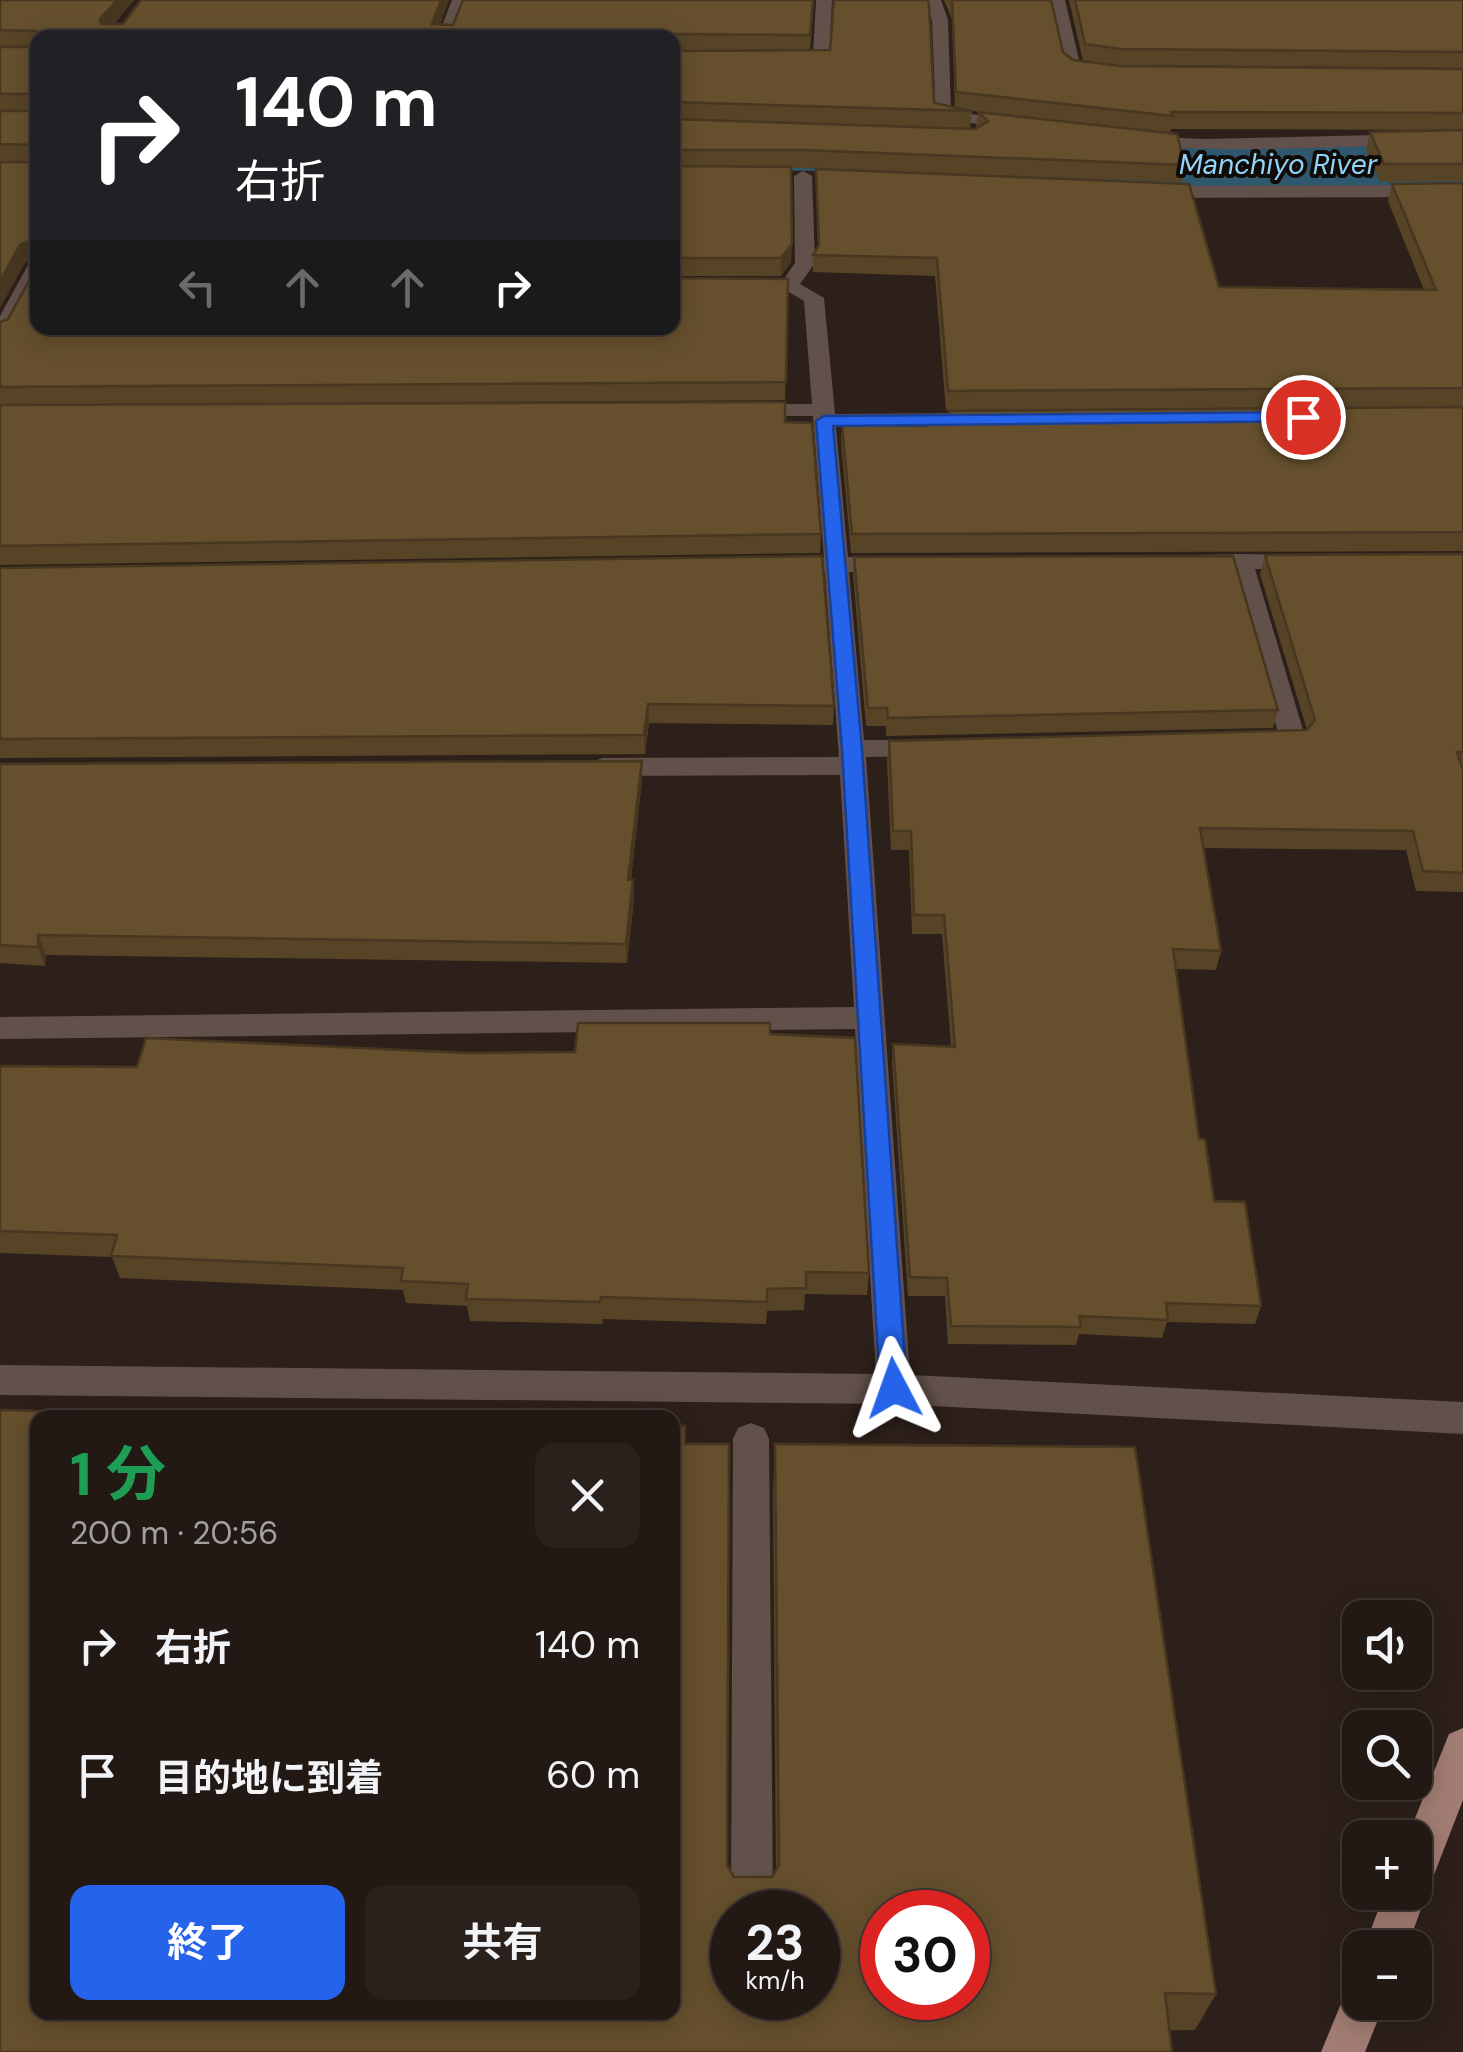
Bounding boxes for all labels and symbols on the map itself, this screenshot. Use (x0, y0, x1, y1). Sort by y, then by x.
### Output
water label: Manchiyo River (1179, 146, 1378, 183)
pin (1261, 375, 1346, 460)
position arrow (842, 1336, 946, 1440)
speed limit sign: 30 (860, 1890, 990, 2020)

